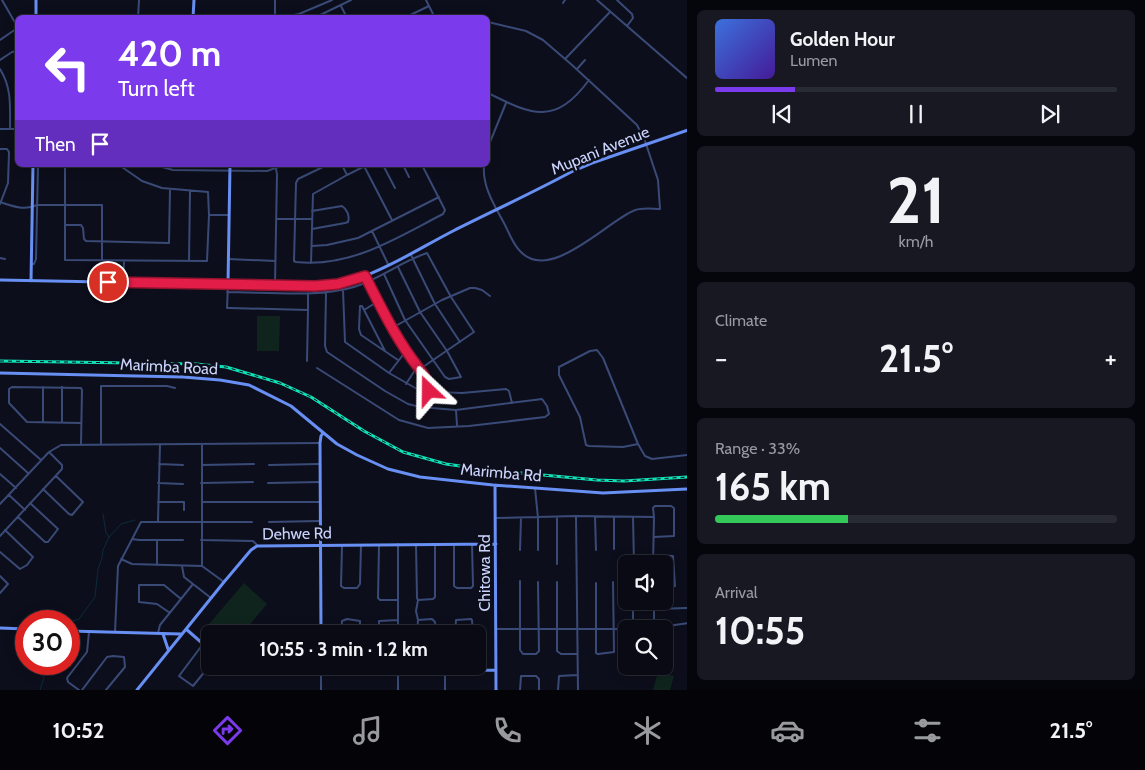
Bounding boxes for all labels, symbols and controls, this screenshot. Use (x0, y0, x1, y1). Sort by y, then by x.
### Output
text: Golden Hour (790, 28, 895, 51)
text: 420 m (118, 32, 221, 75)
icon: left (35, 35, 100, 100)
text: Lumen (790, 51, 837, 70)
text: Turn left (118, 75, 195, 102)
icon: previous (768, 100, 796, 128)
icon: pause (902, 100, 930, 128)
icon: next (1036, 100, 1064, 128)
street label: Mupani Avenue (548, 122, 652, 179)
icon: arrive (86, 130, 114, 158)
text: Then (35, 133, 76, 156)
text: 21 (887, 160, 945, 239)
text: km/h (898, 232, 934, 251)
pin (87, 261, 129, 303)
icon: arrive (94, 268, 122, 296)
text: Climate (715, 311, 767, 330)
text: 21.5° (879, 335, 953, 382)
text: − (715, 341, 727, 375)
text: + (1105, 341, 1117, 375)
street label: Marimba Road (120, 354, 218, 379)
position arrow (402, 364, 454, 416)
text: Range · 33% (715, 439, 800, 458)
street label: Marimba Rd (460, 459, 542, 486)
text: 165 km (715, 463, 831, 510)
street label: Dehwe Rd (262, 523, 332, 544)
street label: Chitowa Rd (475, 534, 494, 612)
map controls (618, 555, 673, 675)
button: sound (618, 555, 673, 610)
text: Arrival (715, 583, 758, 602)
text: 10:55 (715, 607, 805, 654)
speed limit sign: 30 (15, 610, 80, 675)
button: search (618, 620, 673, 675)
text: 10:55 · 3 min · 1.2 km (259, 638, 428, 661)
icon: directions (210, 713, 245, 748)
icon: music (350, 713, 385, 748)
icon: phone (490, 713, 525, 748)
icon: climate (630, 713, 665, 748)
icon: car (770, 713, 805, 748)
icon: filters (910, 713, 945, 748)
text: 10:52 (53, 717, 105, 744)
text: 21.5° (1050, 717, 1092, 744)

